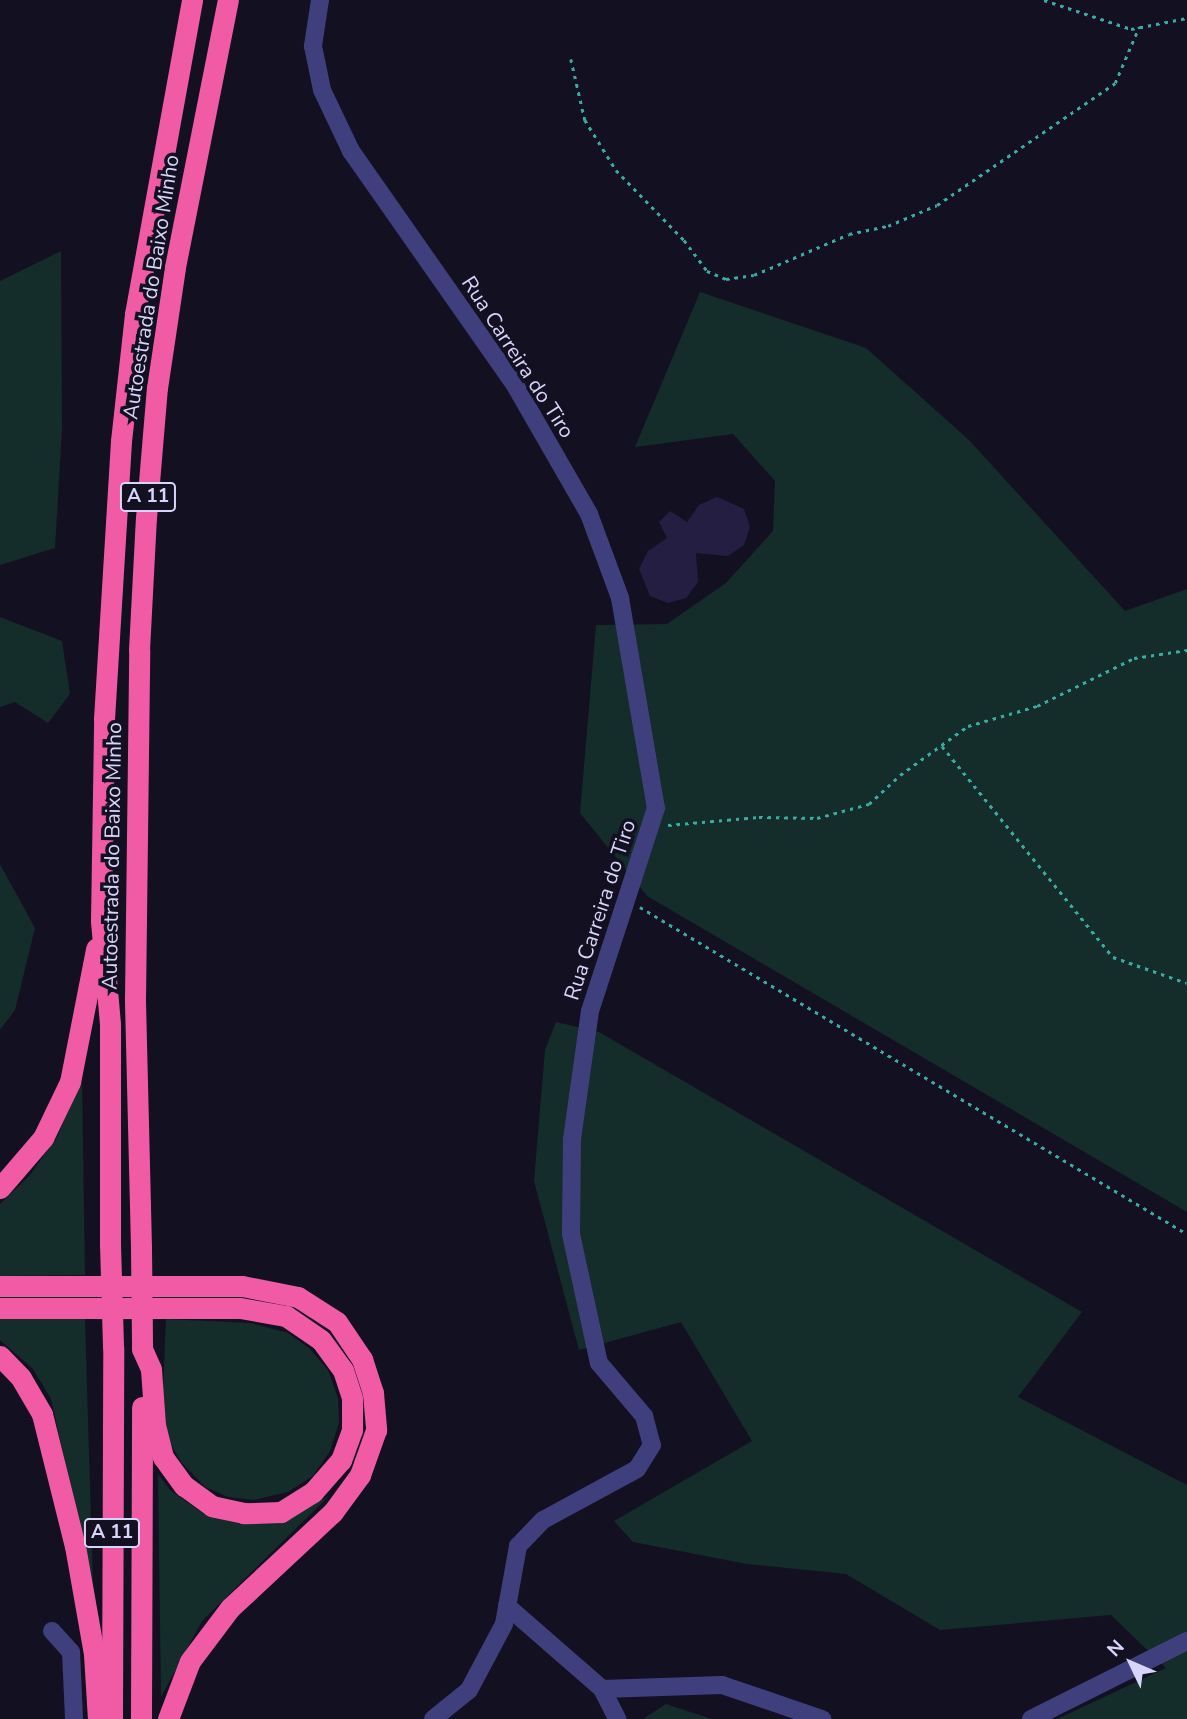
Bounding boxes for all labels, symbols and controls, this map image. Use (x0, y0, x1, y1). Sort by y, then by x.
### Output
street label: Autoestrada do Baixo Minho (118, 153, 184, 421)
street label: Rua Carreira do Tiro (456, 271, 580, 443)
road number: A 11 (118, 482, 178, 512)
street label: Autoestrada do Baixo Minho (97, 722, 127, 990)
street label: Rua Carreira do Tiro (559, 817, 641, 1003)
road number: A 11 (82, 1518, 142, 1548)
north arrow (1096, 1628, 1166, 1698)
text: N (1102, 1634, 1130, 1663)

